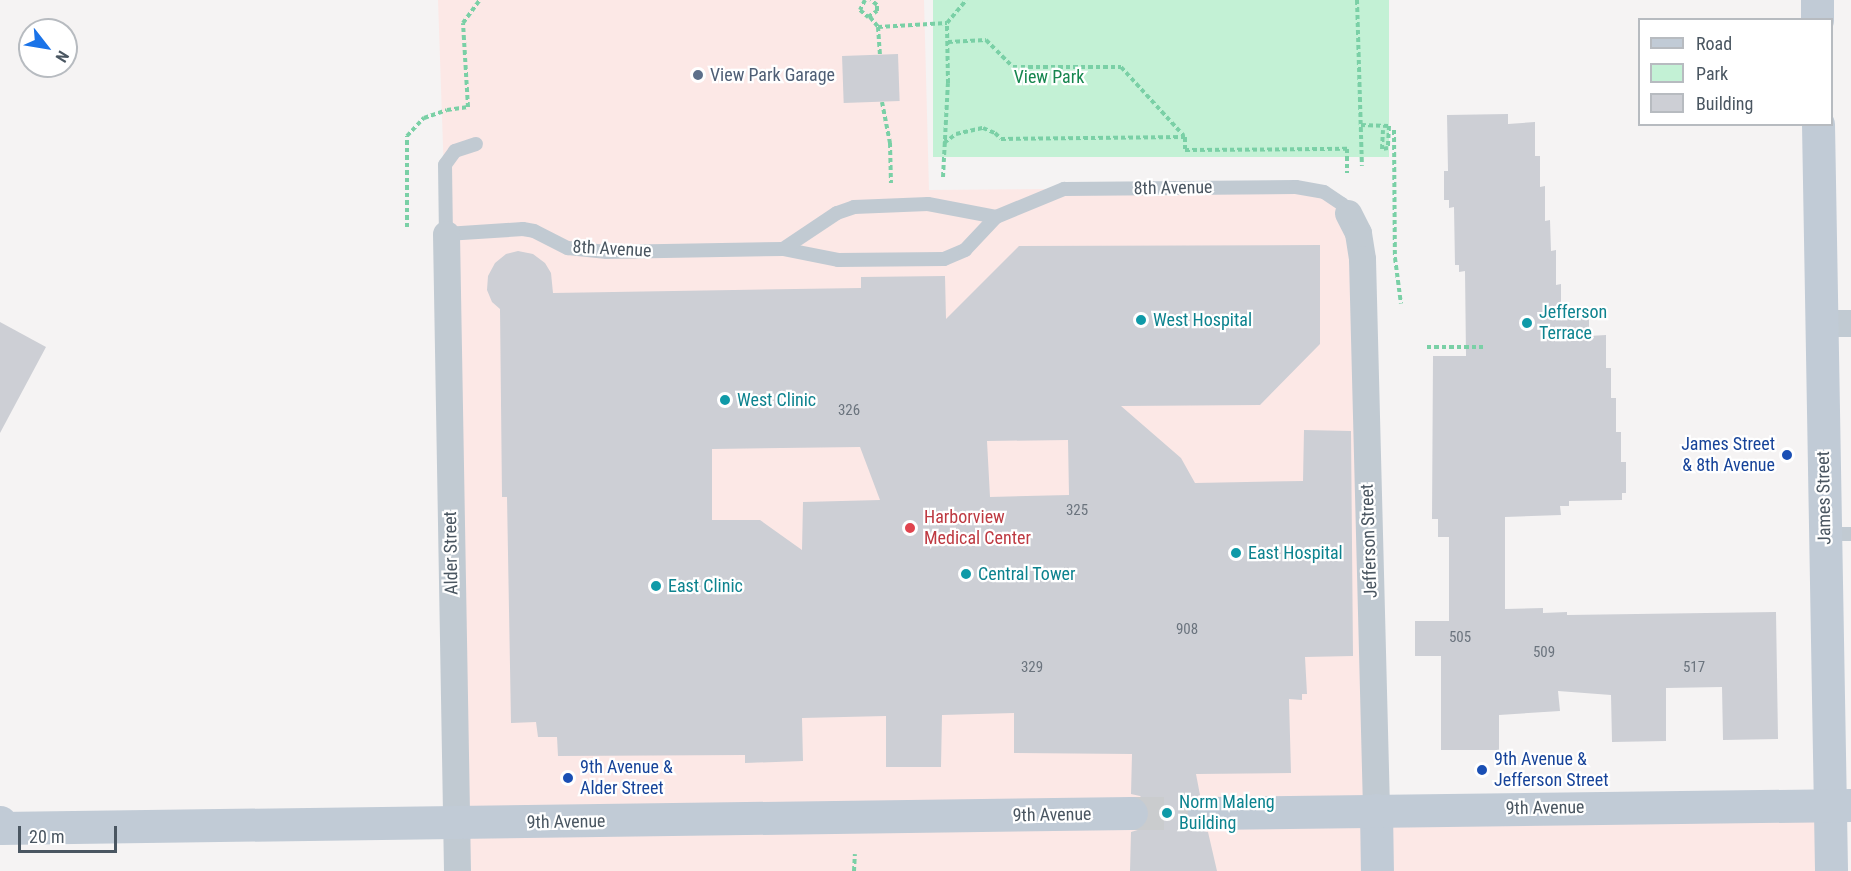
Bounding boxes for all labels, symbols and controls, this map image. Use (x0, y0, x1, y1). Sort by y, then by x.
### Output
north arrow (18, 18, 78, 78)
legend (1638, 18, 1833, 126)
text: Road (1696, 33, 1732, 54)
text: N (51, 47, 73, 66)
text: Park (1696, 63, 1728, 84)
place label: View Park Garage (710, 64, 835, 86)
park label: View Park (1014, 66, 1084, 88)
marker: View Park Garage (691, 68, 705, 82)
text: Building (1696, 93, 1753, 114)
street label: 8th Avenue (1133, 177, 1213, 199)
street label: 8th Avenue (572, 236, 652, 262)
place label: Jefferson Terrace (1539, 302, 1607, 344)
place label: West Hospital (1153, 309, 1252, 331)
marker: West Hospital (1134, 313, 1148, 327)
marker: Jefferson Terrace (1520, 316, 1534, 330)
place label: West Clinic (737, 389, 816, 411)
marker: West Clinic (718, 393, 732, 407)
house number: 326 (838, 402, 860, 420)
place label: James Street & 8th Avenue (1681, 434, 1775, 476)
marker: James Street & 8th Avenue (1780, 448, 1794, 462)
street label: James Street (1812, 451, 1836, 545)
street label: Jefferson Street (1356, 483, 1382, 599)
house number: 325 (1066, 502, 1088, 520)
place label: Harborview Medical Center (924, 507, 1031, 550)
street label: Alder Street (439, 511, 463, 595)
marker: Harborview Medical Center (901, 519, 919, 537)
place label: East Hospital (1248, 542, 1343, 564)
marker: East Hospital (1229, 546, 1243, 560)
place label: Central Tower (978, 563, 1076, 585)
marker: Central Tower (959, 567, 973, 581)
place label: East Clinic (668, 575, 743, 597)
marker: East Clinic (649, 579, 663, 593)
house number: 908 (1176, 621, 1198, 639)
house number: 505 (1449, 629, 1471, 647)
house number: 509 (1533, 644, 1555, 662)
house number: 329 (1021, 659, 1043, 677)
house number: 517 (1683, 659, 1705, 677)
place label: 9th Avenue & Jefferson Street (1494, 749, 1609, 792)
place label: 9th Avenue & Alder Street (580, 757, 673, 800)
marker: 9th Avenue & Jefferson Street (1475, 763, 1489, 777)
marker: 9th Avenue & Alder Street (561, 771, 575, 785)
place label: Norm Maleng Building (1179, 792, 1275, 834)
street label: 9th Avenue (1505, 797, 1585, 819)
street label: 9th Avenue (1012, 804, 1092, 826)
marker: Norm Maleng Building (1160, 806, 1174, 820)
street label: 9th Avenue (526, 811, 606, 833)
scale bar (21, 814, 120, 852)
text: 20 m (29, 826, 64, 847)

